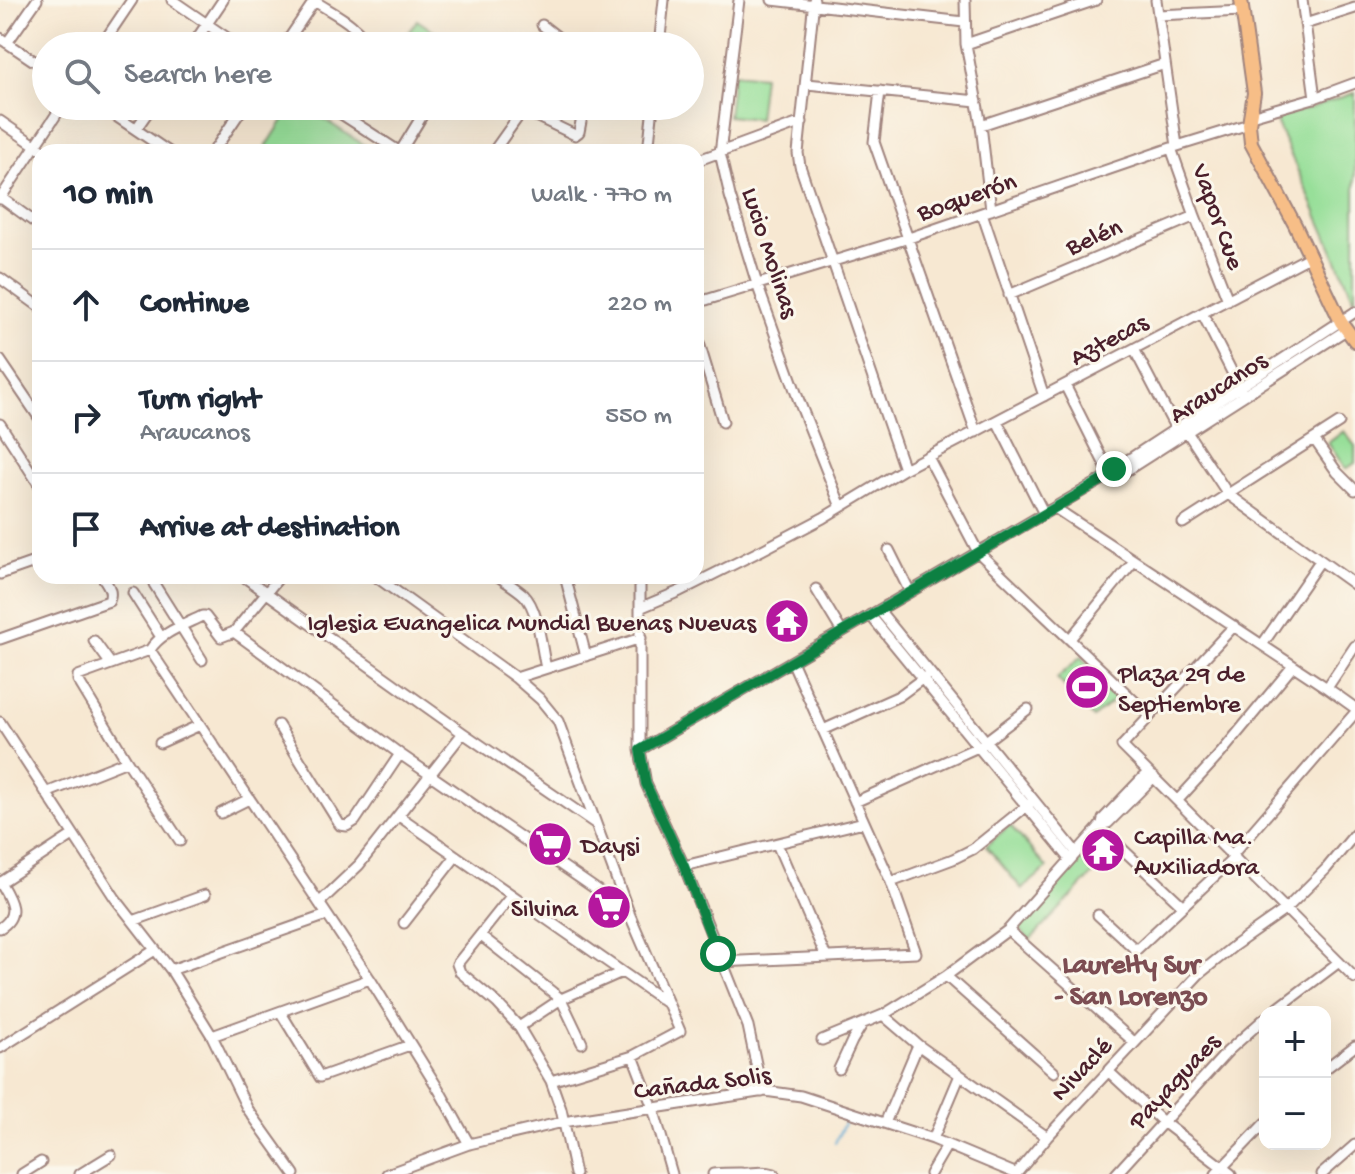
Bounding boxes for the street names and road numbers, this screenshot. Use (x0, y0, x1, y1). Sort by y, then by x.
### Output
street label: Vapor Cue (1182, 159, 1249, 275)
street label: Boquerón (913, 168, 1022, 231)
street label: Lucio Molinas (732, 184, 804, 324)
street label: Belén (1061, 213, 1128, 265)
street label: Aztecas (1066, 308, 1156, 375)
street label: Araucanos (1165, 346, 1275, 433)
street label: Payaguaes (1123, 1027, 1230, 1138)
street label: Nivaclé (1046, 1032, 1121, 1110)
street label: Cañada Solis (632, 1062, 774, 1109)

